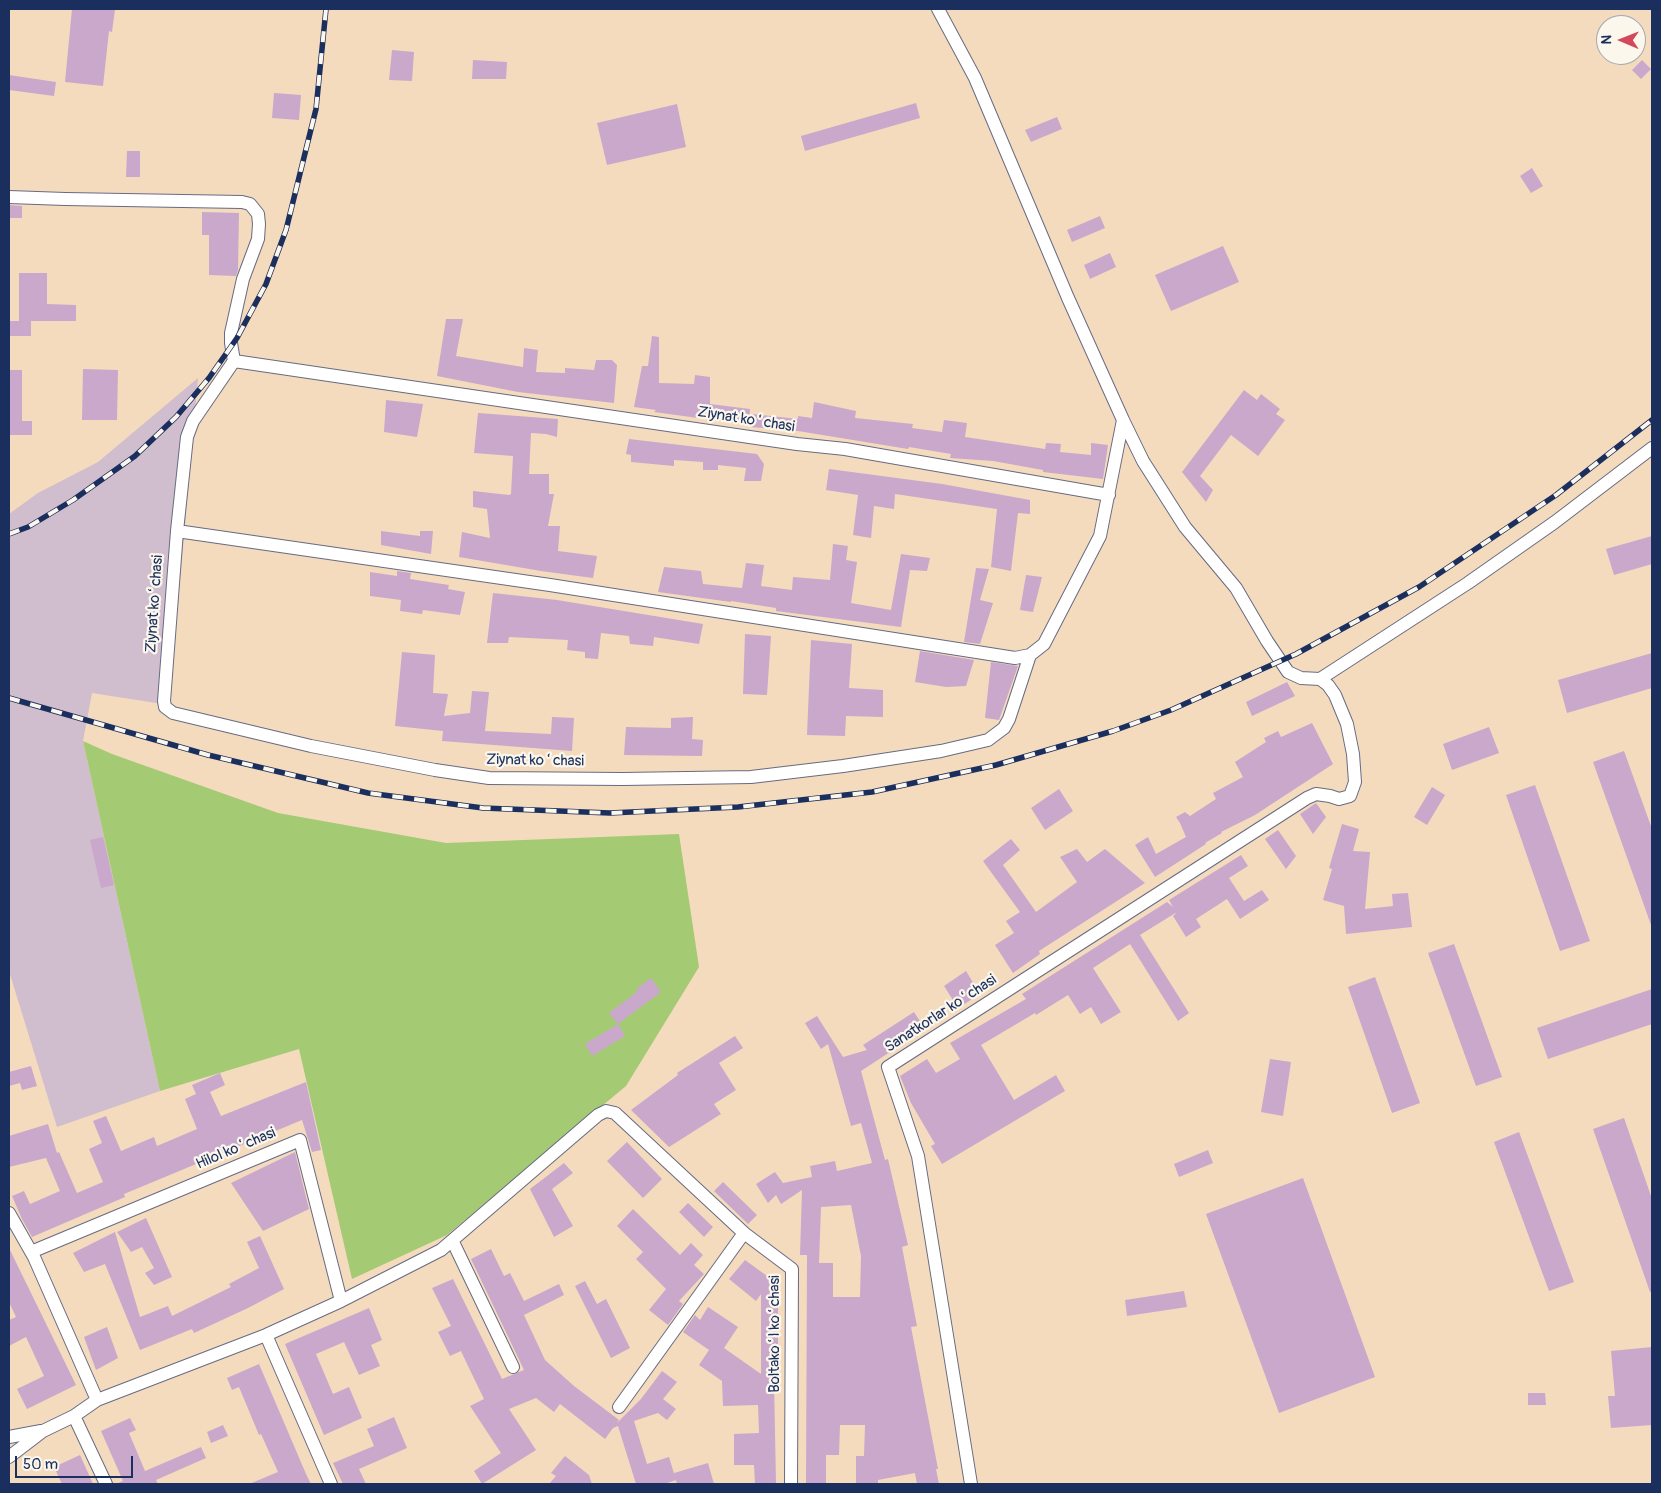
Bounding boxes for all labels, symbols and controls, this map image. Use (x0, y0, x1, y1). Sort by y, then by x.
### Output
north arrow (1596, 15, 1646, 65)
text: N (1598, 35, 1615, 45)
street label: Ziynat koʻchasi (696, 403, 796, 437)
street label: Ziynat koʻchasi (143, 555, 167, 653)
street label: Ziynat koʻchasi (486, 751, 584, 771)
street label: Sanatkorlar koʻchasi (882, 971, 1000, 1057)
street label: Hilol koʻchasi (193, 1124, 279, 1174)
street label: Boltakoʻl koʻchasi (766, 1275, 784, 1393)
scale bar (18, 1446, 135, 1478)
text: 50 m (23, 1455, 58, 1474)

